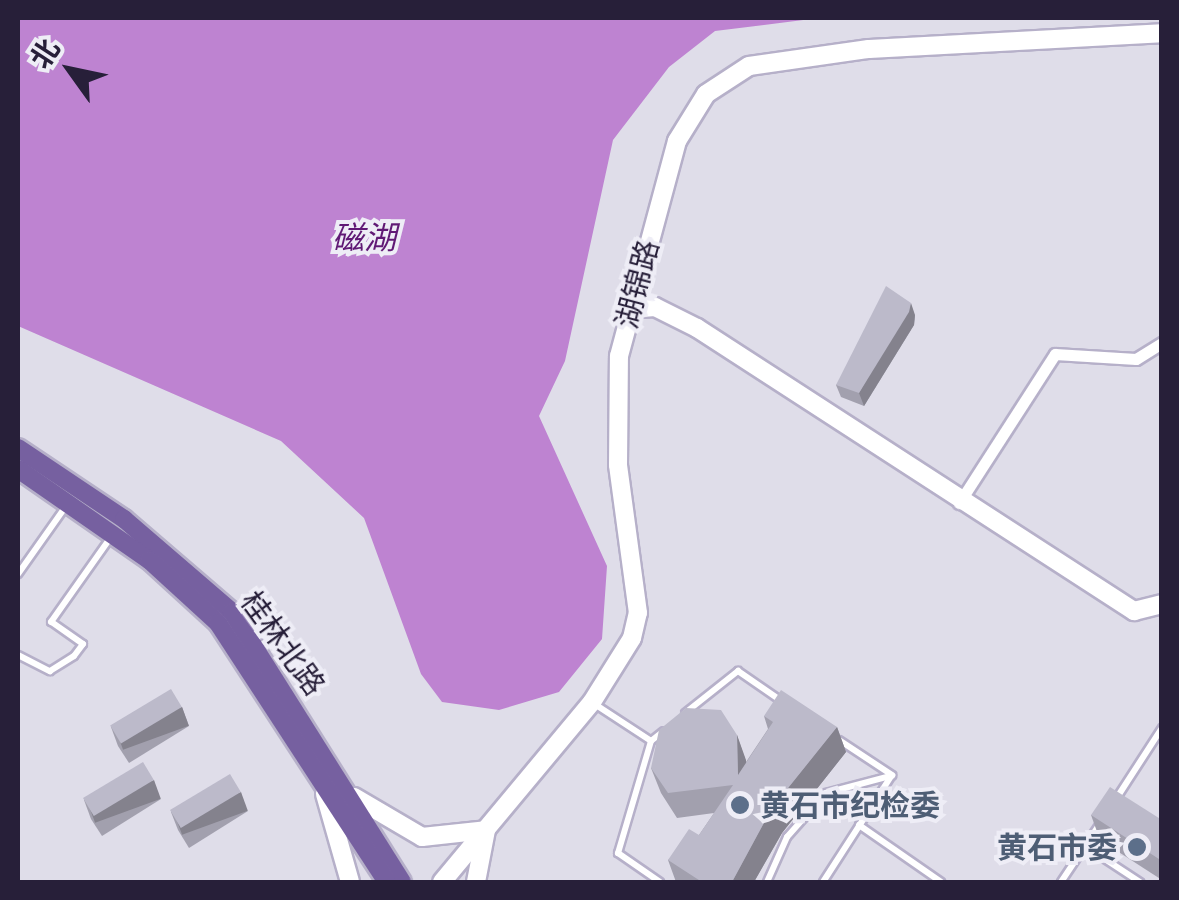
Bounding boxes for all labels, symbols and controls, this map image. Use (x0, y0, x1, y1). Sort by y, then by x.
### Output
north arrow (20, 20, 120, 120)
text: 北 (19, 30, 70, 77)
water label: 磁湖 (332, 218, 396, 256)
street label: 湖锦路 (608, 236, 666, 332)
street label: 桂林北路 (233, 584, 333, 702)
place label: 黄石市纪检委 (760, 787, 940, 823)
marker: 黄石市纪检委 (729, 794, 751, 816)
place label: 黄石市委 (997, 829, 1117, 865)
marker: 黄石市委 (1126, 836, 1148, 858)

